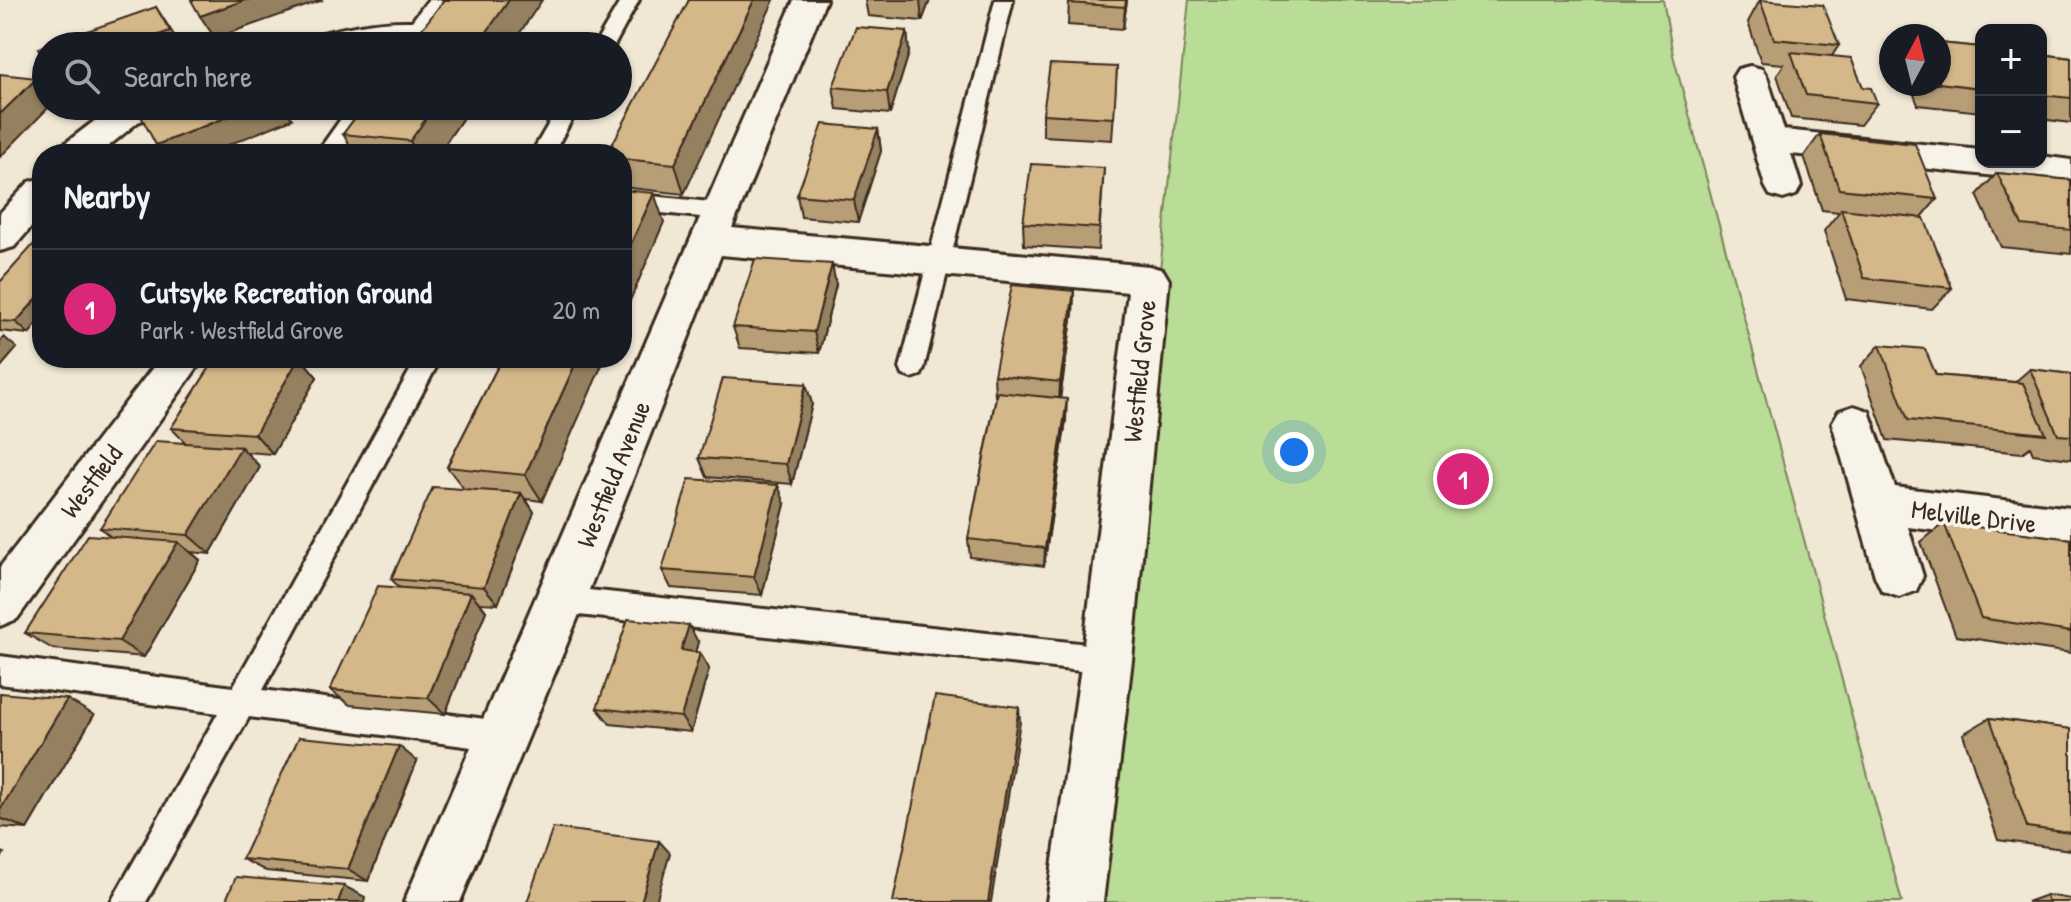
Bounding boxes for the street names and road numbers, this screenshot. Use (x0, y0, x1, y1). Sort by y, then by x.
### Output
street label: Westfield Grove (1114, 298, 1164, 444)
street label: Westfield Avenue (568, 396, 658, 552)
street label: Westfield (52, 437, 130, 525)
street label: Melville Drive (1910, 491, 2038, 541)

